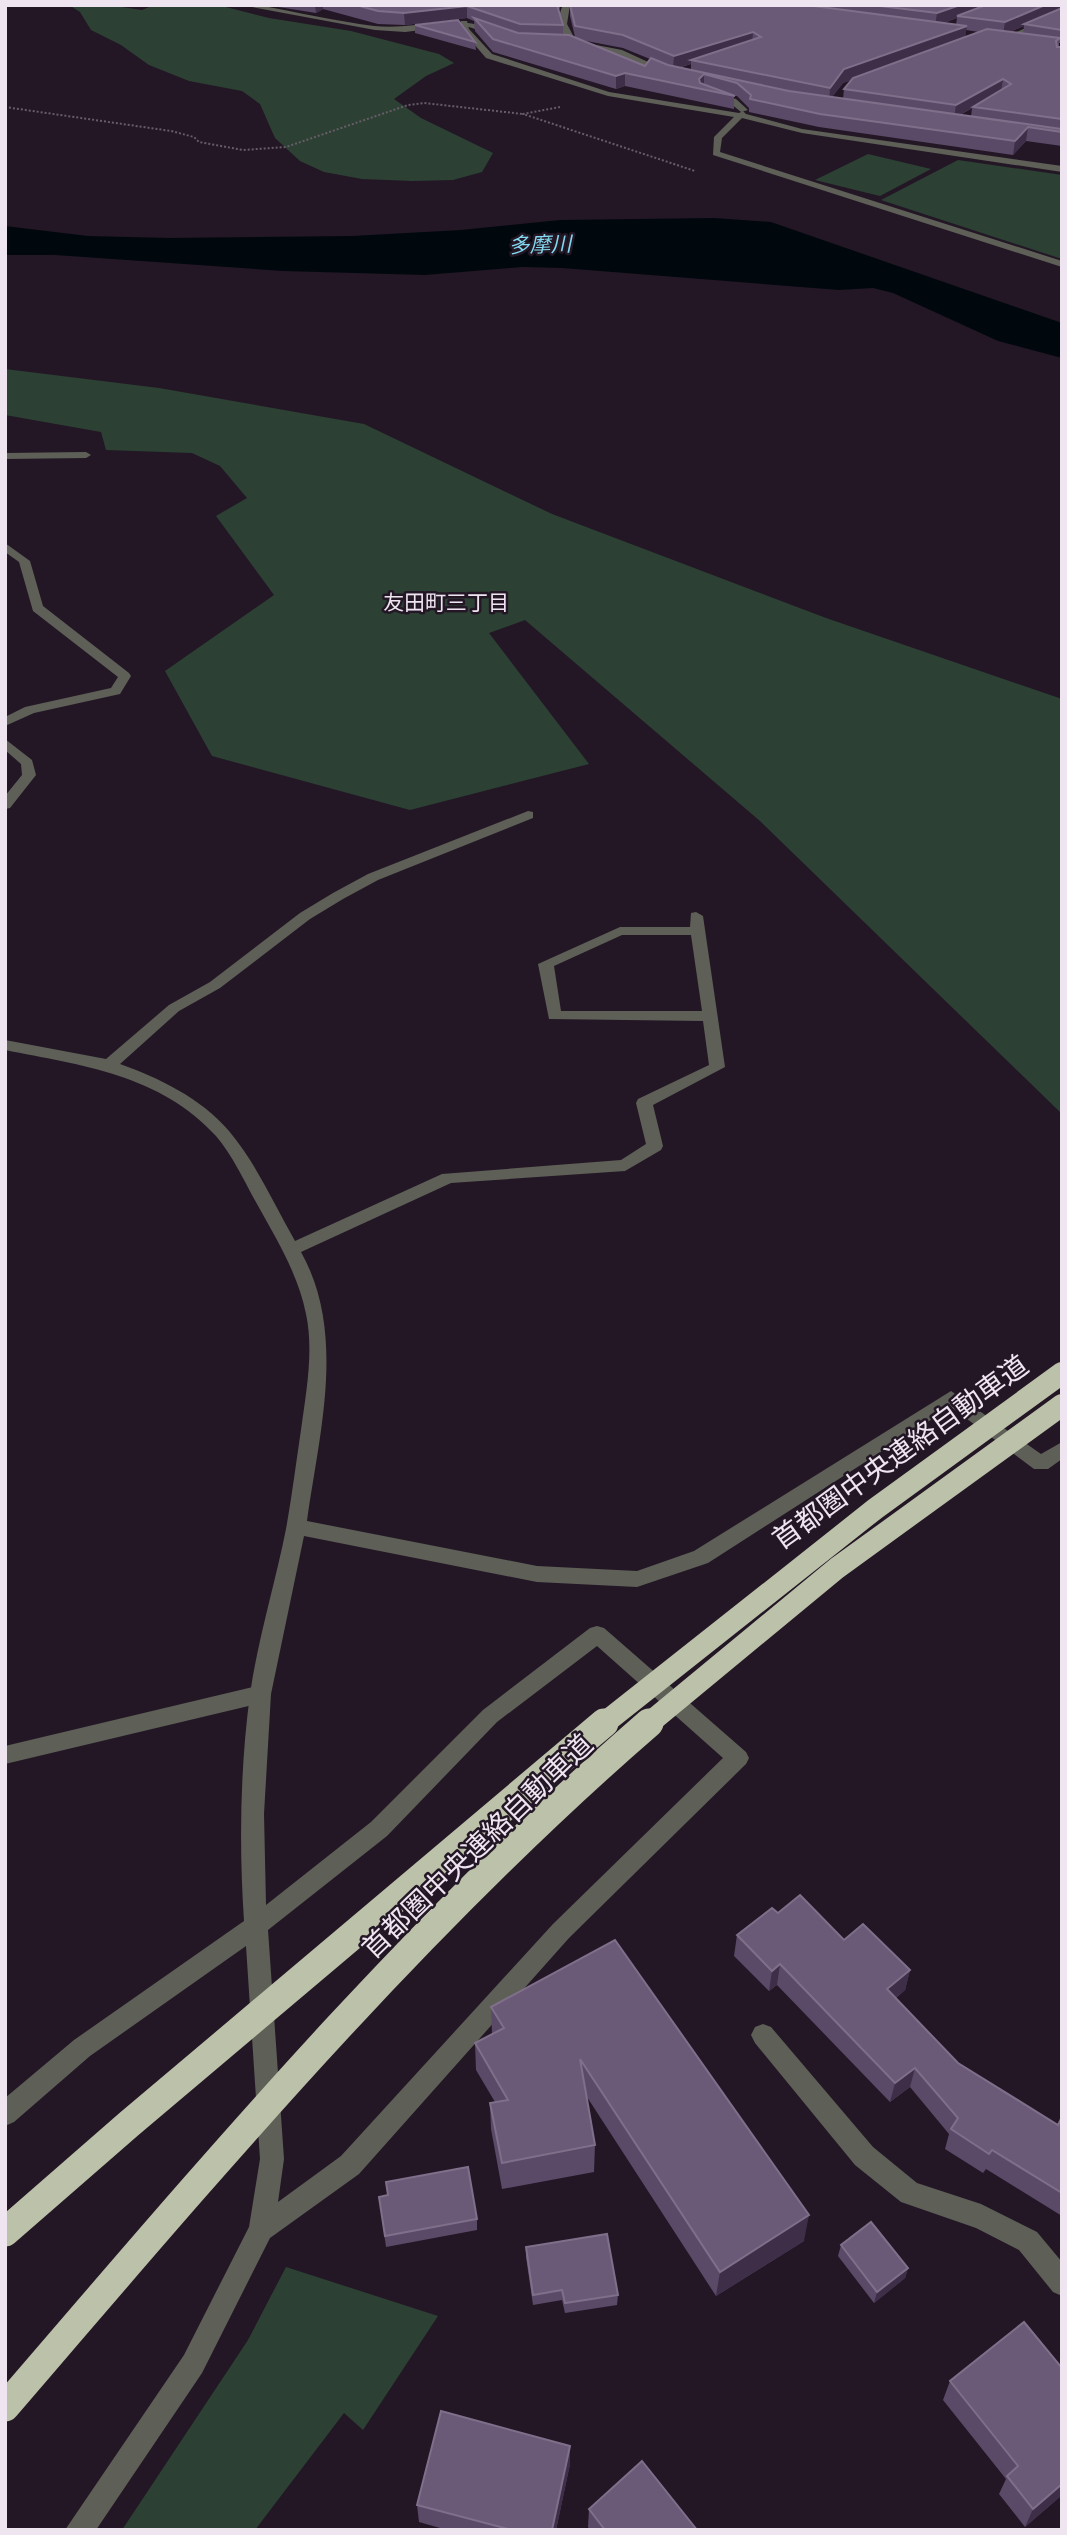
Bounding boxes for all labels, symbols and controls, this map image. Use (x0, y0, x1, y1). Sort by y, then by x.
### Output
water label: 多摩川 (508, 229, 574, 259)
district label: 友田町三丁目 (383, 588, 509, 616)
street label: 首都圏中央連絡自動車道 (764, 1345, 1035, 1557)
street label: 首都圏中央連絡自動車道 (352, 1725, 600, 1966)

